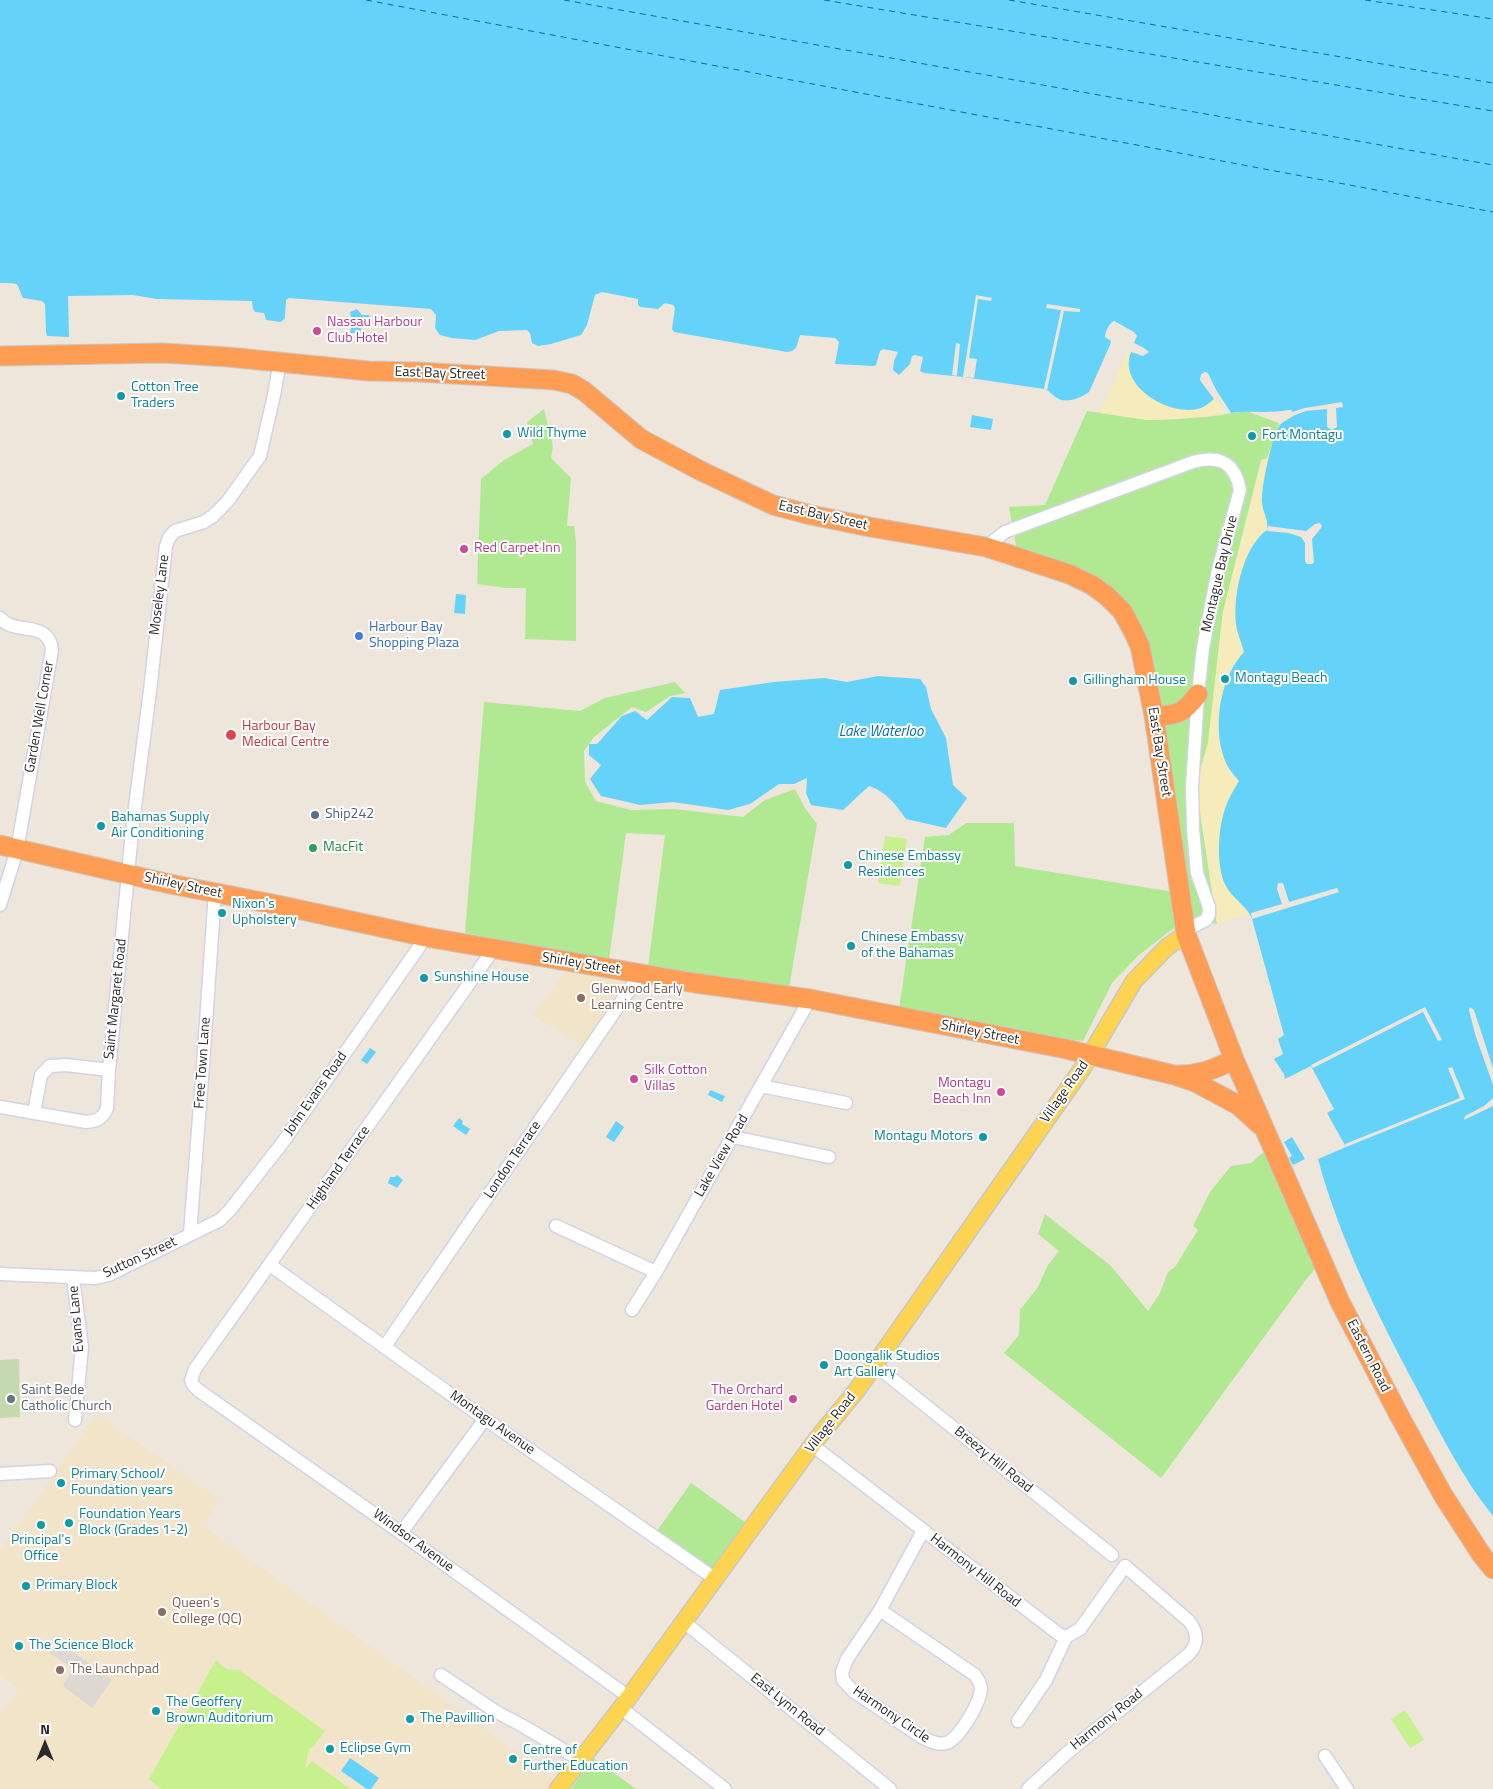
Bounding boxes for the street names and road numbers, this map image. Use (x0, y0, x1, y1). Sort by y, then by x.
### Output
street label: East Bay Street (394, 364, 486, 384)
street label: East Bay Street (777, 498, 869, 534)
street label: Montague Bay Drive (1198, 514, 1242, 634)
street label: Moseley Lane (147, 554, 173, 636)
street label: Garden Well Corner (22, 660, 58, 774)
street label: East Bay Street (1144, 706, 1174, 798)
street label: Shirley Street (143, 870, 223, 902)
street label: Saint Margaret Road (101, 938, 131, 1060)
street label: Shirley Street (541, 950, 621, 978)
street label: Free Town Lane (191, 1017, 215, 1109)
street label: Shirley Street (940, 1017, 1020, 1049)
street label: John Evans Road (281, 1049, 351, 1139)
street label: Village Road (1037, 1058, 1093, 1126)
street label: Lake View Road (692, 1112, 752, 1200)
street label: London Terrace (481, 1118, 545, 1202)
street label: Highland Terrace (304, 1123, 374, 1213)
street label: Sutton Street (101, 1234, 179, 1282)
street label: Evans Lane (66, 1285, 88, 1353)
street label: Eastern Road (1343, 1317, 1393, 1395)
street label: Montagu Avenue (446, 1387, 538, 1459)
street label: Village Road (802, 1389, 860, 1457)
street label: Breezy Hill Road (950, 1423, 1036, 1497)
street label: Windsor Avenue (369, 1506, 457, 1576)
street label: Harmony Hill Road (926, 1531, 1024, 1611)
street label: East Lynn Road (747, 1670, 827, 1740)
street label: Harmony Circle (849, 1683, 933, 1747)
street label: Harmony Road (1068, 1686, 1146, 1754)

